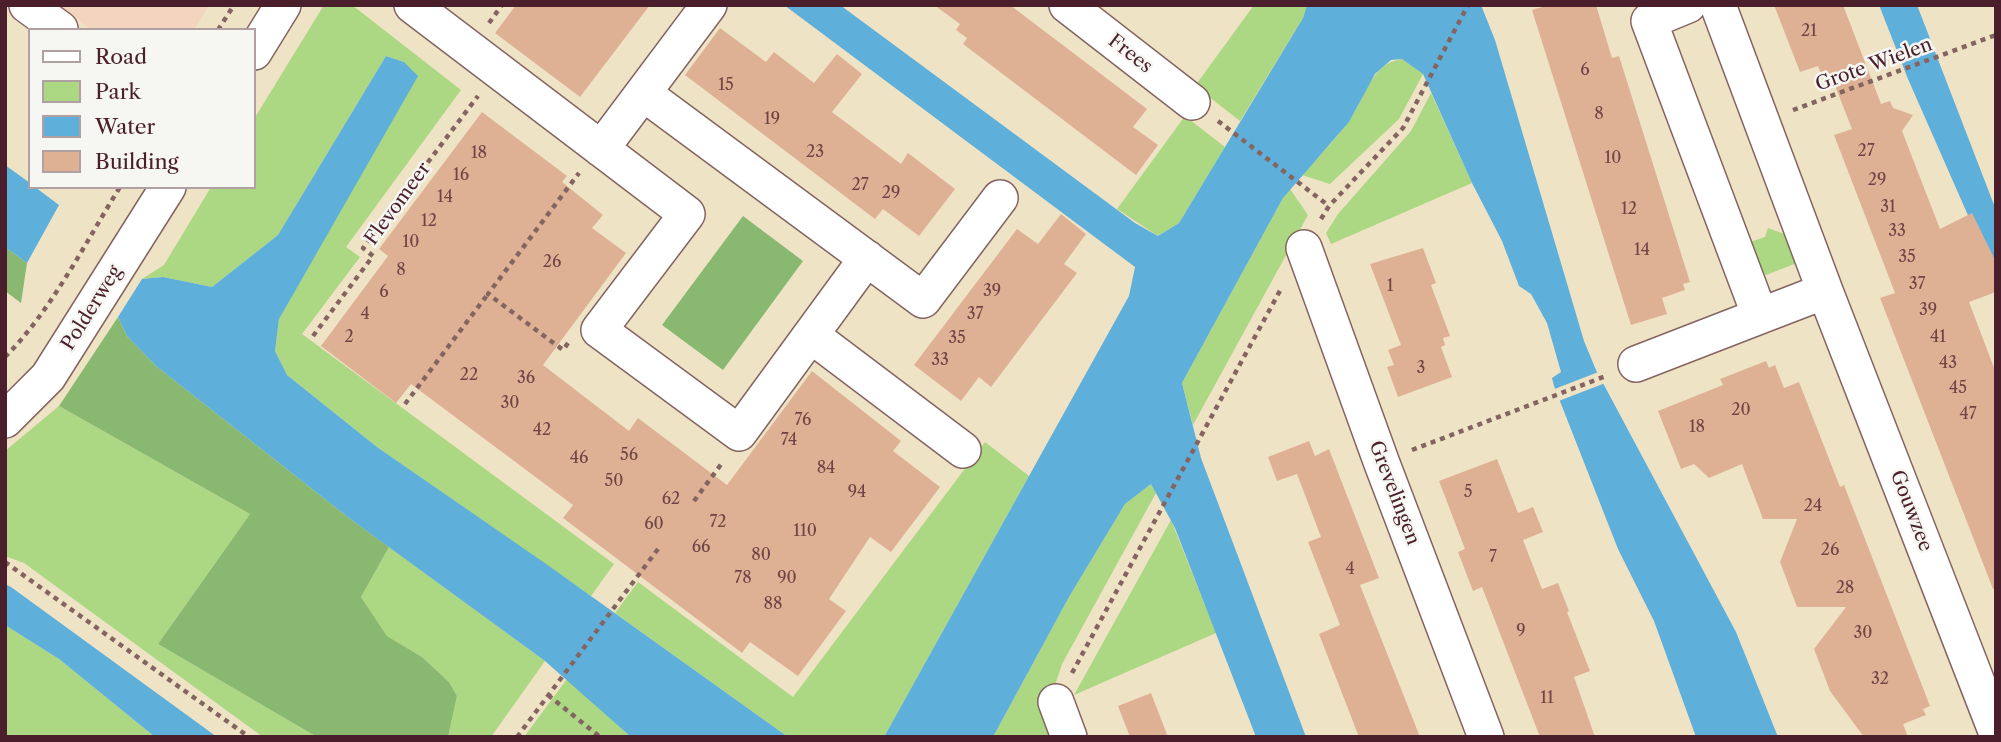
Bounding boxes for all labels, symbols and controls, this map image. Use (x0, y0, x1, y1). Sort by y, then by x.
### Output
house number: 21 (1801, 21, 1817, 41)
legend (28, 28, 256, 189)
street label: Frees (1103, 30, 1157, 78)
street label: Grote Wielen (1813, 33, 1935, 97)
text: Road (95, 44, 147, 69)
house number: 6 (1580, 60, 1590, 80)
house number: 15 (718, 75, 734, 95)
text: Park (95, 79, 141, 104)
house number: 8 (1594, 104, 1604, 124)
house number: 19 (764, 109, 780, 129)
text: Water (95, 114, 155, 139)
house number: 27 (1857, 141, 1875, 161)
house number: 23 (806, 142, 824, 162)
house number: 18 (471, 143, 487, 163)
house number: 10 (1605, 148, 1621, 168)
text: Building (95, 149, 179, 174)
street label: Flevomeer (360, 158, 436, 250)
house number: 16 (453, 165, 469, 185)
house number: 29 (1868, 170, 1886, 190)
house number: 27 (851, 175, 869, 195)
house number: 29 (882, 183, 900, 203)
house number: 14 (437, 187, 453, 207)
house number: 31 (1880, 197, 1896, 217)
house number: 12 (1621, 199, 1637, 219)
house number: 12 (421, 211, 437, 231)
house number: 33 (1888, 221, 1906, 241)
house number: 10 (403, 232, 419, 252)
house number: 14 (1634, 240, 1650, 260)
house number: 35 (1898, 247, 1916, 267)
house number: 26 (543, 252, 561, 272)
house number: 8 (396, 260, 406, 280)
street label: Polderweg (57, 261, 127, 355)
house number: 37 (1909, 274, 1925, 294)
house number: 1 (1387, 276, 1393, 296)
house number: 39 (983, 281, 1001, 301)
house number: 6 (379, 282, 389, 302)
house number: 39 (1919, 300, 1937, 320)
house number: 4 (360, 304, 370, 324)
house number: 37 (967, 304, 983, 324)
house number: 2 (344, 327, 354, 347)
house number: 41 (1930, 327, 1946, 347)
house number: 35 (948, 328, 966, 348)
house number: 33 (931, 350, 949, 370)
house number: 43 (1939, 353, 1957, 373)
house number: 3 (1417, 358, 1425, 378)
house number: 22 (460, 365, 478, 385)
house number: 36 (517, 368, 535, 388)
house number: 45 (1949, 378, 1967, 398)
house number: 30 (501, 393, 519, 413)
house number: 20 (1731, 400, 1751, 420)
house number: 47 (1959, 404, 1977, 424)
house number: 76 (795, 410, 811, 430)
house number: 18 (1689, 417, 1705, 437)
house number: 42 (533, 420, 551, 440)
house number: 74 (781, 430, 797, 450)
street label: Grevelingen (1364, 438, 1424, 548)
house number: 56 (620, 445, 638, 465)
house number: 46 (570, 448, 588, 468)
house number: 84 (817, 458, 835, 478)
street label: Gouwzee (1885, 467, 1937, 555)
house number: 50 (605, 471, 623, 491)
house number: 94 (848, 482, 866, 502)
house number: 5 (1464, 482, 1472, 502)
house number: 62 (662, 489, 680, 509)
house number: 24 (1804, 496, 1822, 516)
house number: 72 (709, 512, 727, 532)
house number: 60 (644, 514, 664, 534)
house number: 110 (793, 521, 817, 541)
house number: 66 (692, 537, 710, 557)
house number: 26 (1821, 540, 1839, 560)
house number: 80 (751, 545, 771, 565)
house number: 7 (1489, 547, 1497, 567)
house number: 4 (1345, 559, 1355, 579)
house number: 78 (734, 568, 752, 588)
house number: 90 (777, 568, 797, 588)
house number: 28 (1836, 578, 1854, 598)
house number: 88 (764, 594, 782, 614)
house number: 9 (1516, 621, 1526, 641)
house number: 30 (1854, 623, 1872, 643)
house number: 32 (1871, 669, 1889, 689)
house number: 11 (1540, 688, 1554, 708)

